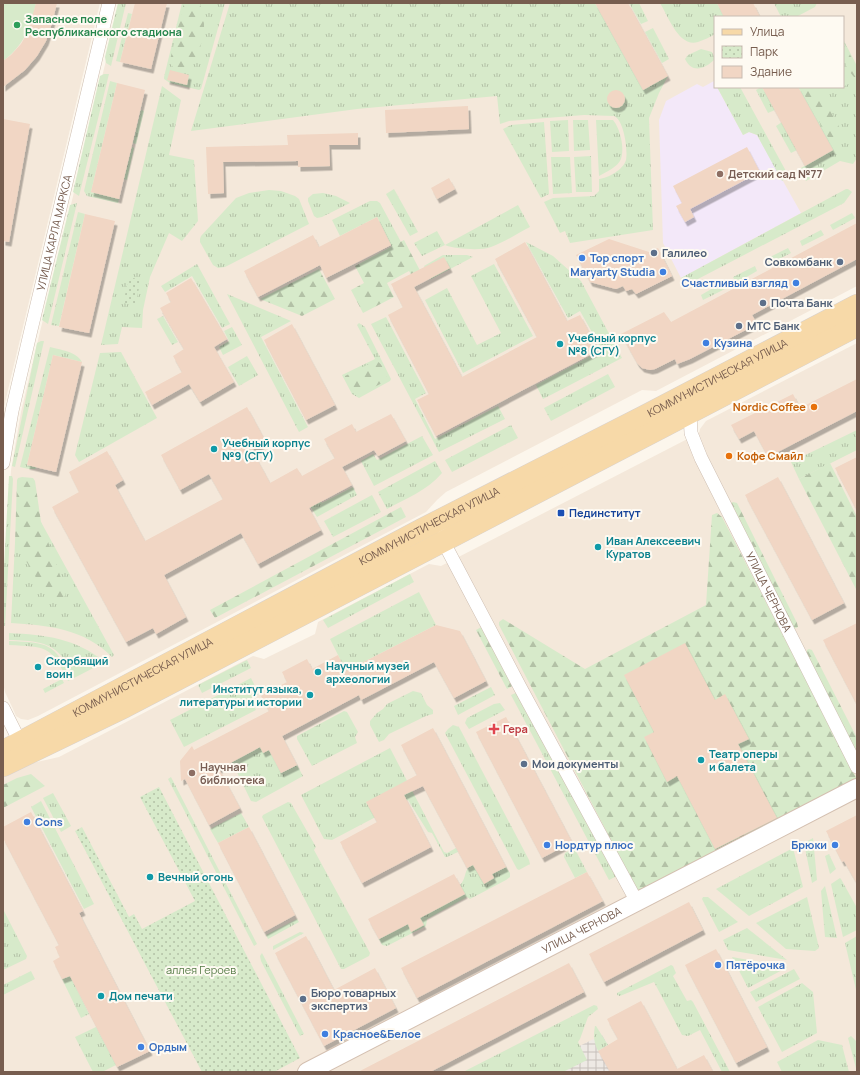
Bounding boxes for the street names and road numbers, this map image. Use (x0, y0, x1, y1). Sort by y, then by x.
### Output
street label: УЛИЦА КАРЛА МАРКСА (33, 173, 75, 292)
street label: КОММУНИСТИЧЕСКАЯ УЛИЦА (644, 335, 790, 420)
street label: КОММУНИСТИЧЕСКАЯ УЛИЦА (356, 483, 502, 568)
street label: УЛИЦА ЧЕРНОВА (743, 549, 796, 634)
street label: КОММУНИСТИЧЕСКАЯ УЛИЦА (70, 633, 215, 720)
street label: УЛИЦА ЧЕРНОВА (539, 903, 624, 957)

